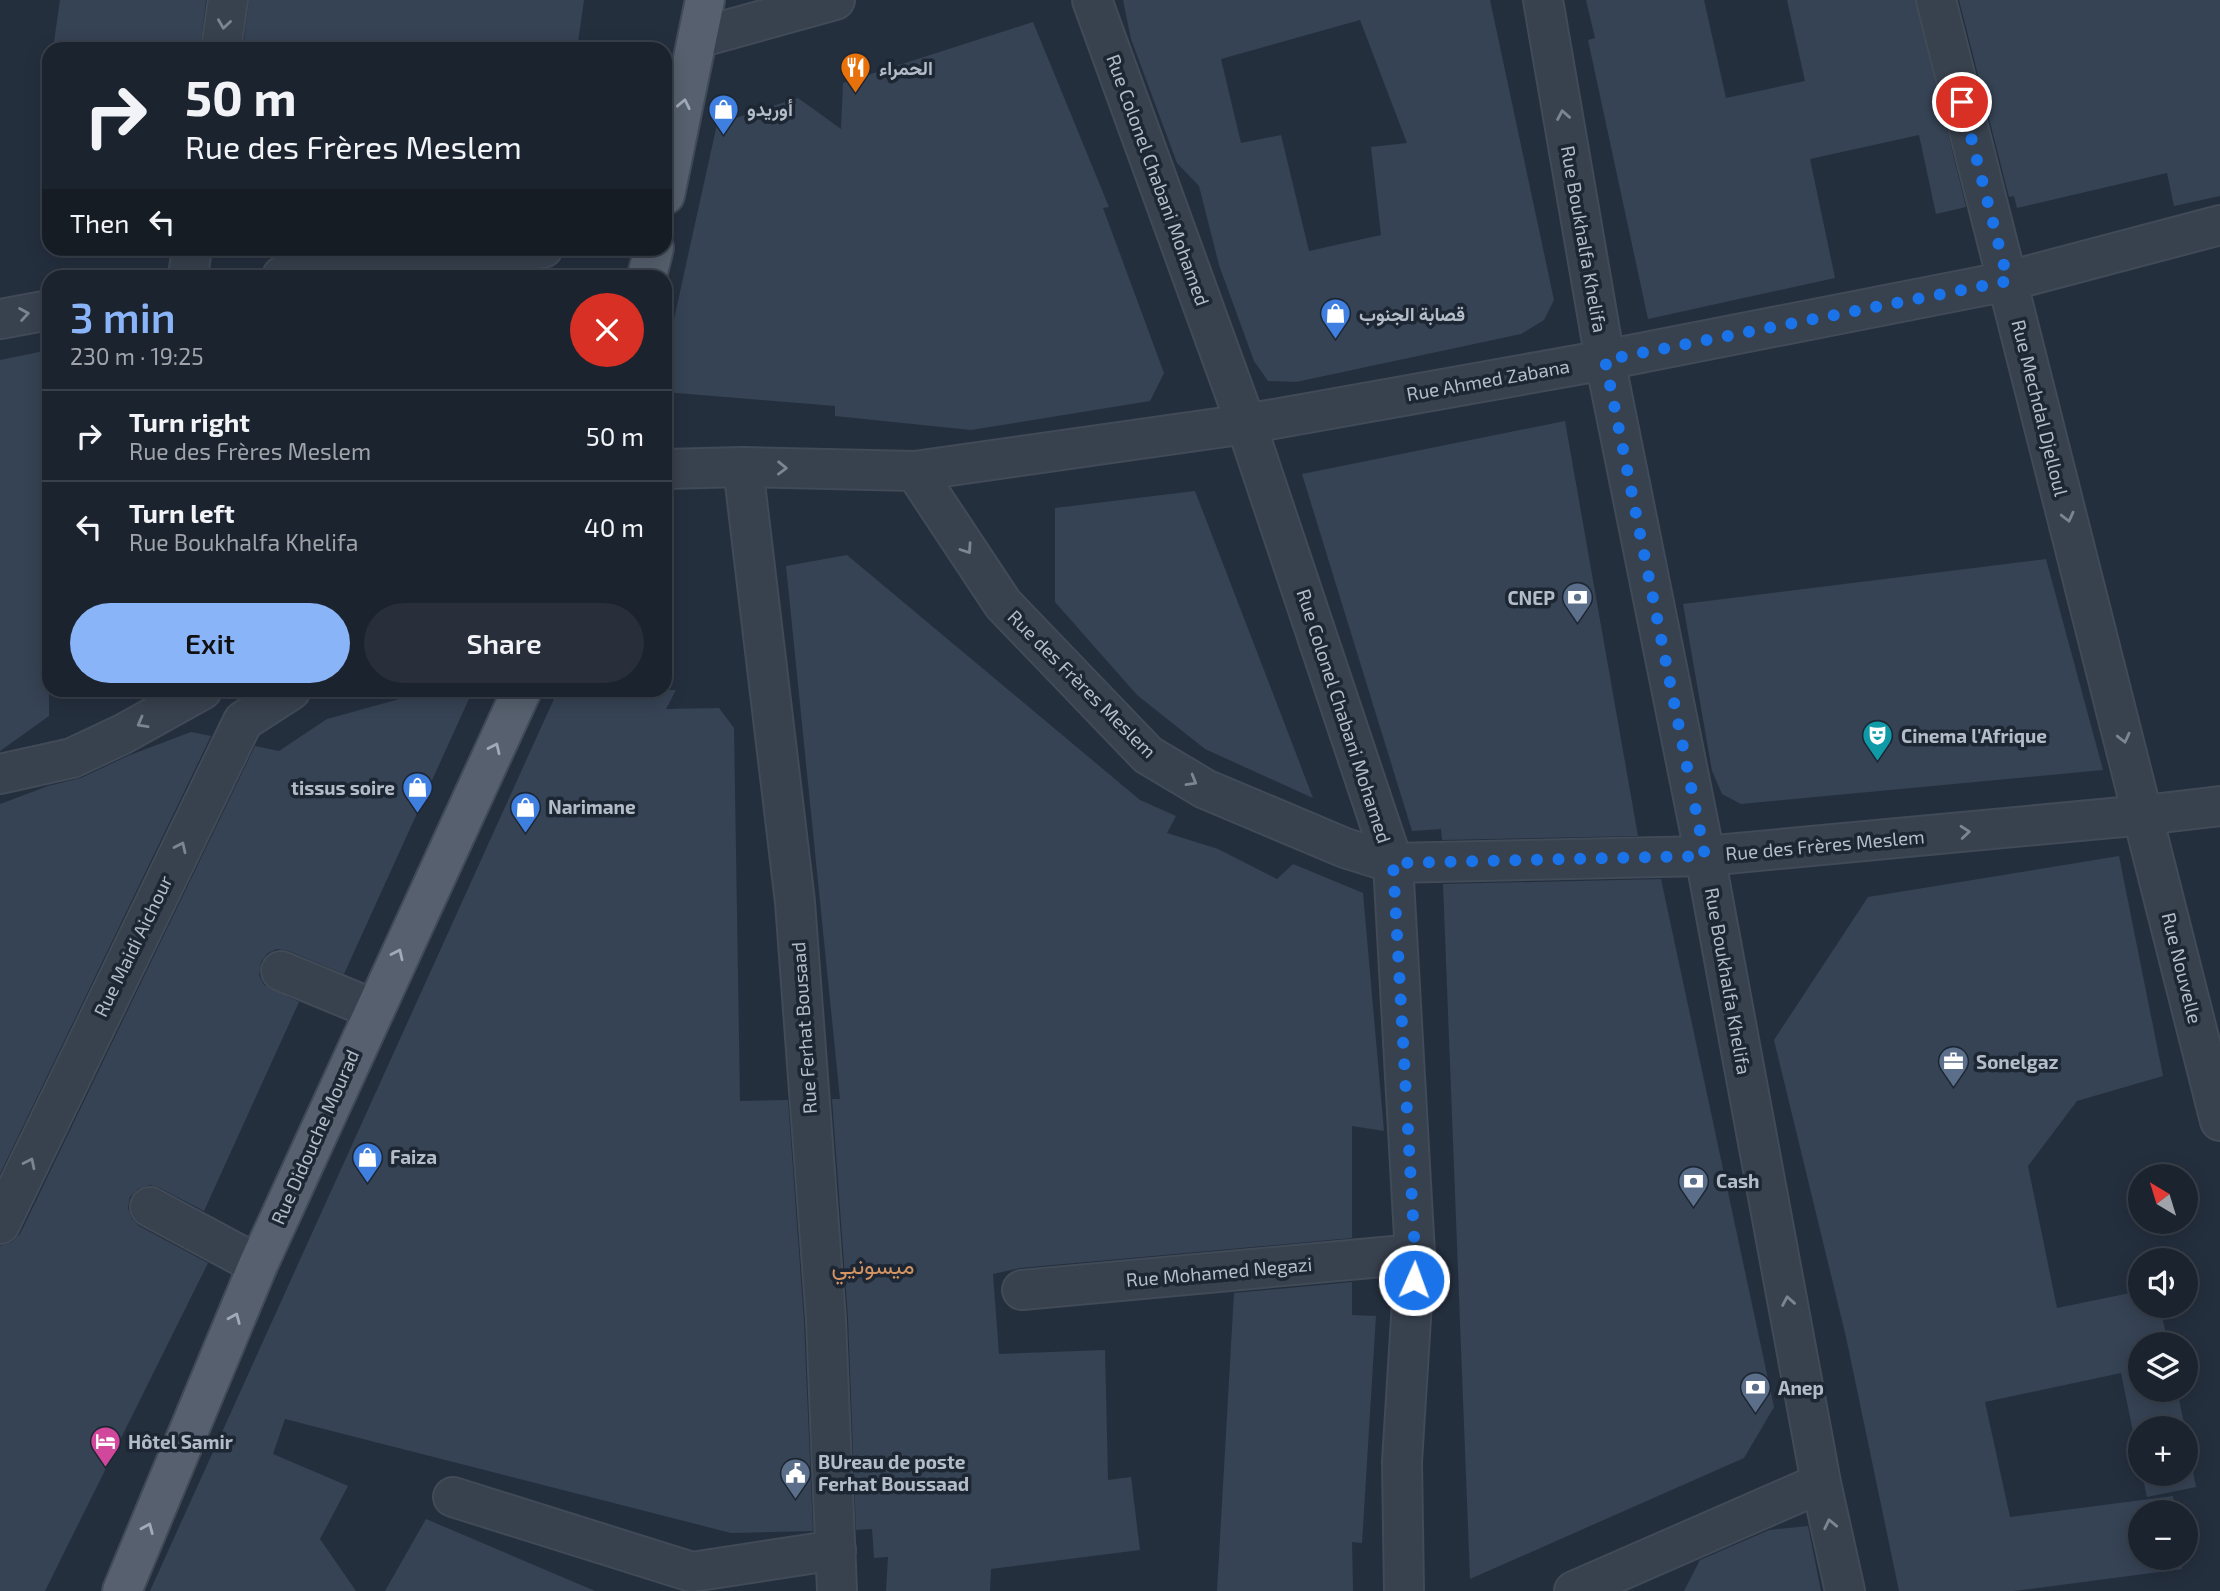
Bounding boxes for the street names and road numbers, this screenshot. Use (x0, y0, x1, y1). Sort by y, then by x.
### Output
street label: Rue Colonel Chabani Mohamed (1102, 51, 1215, 309)
street label: Rue Boukhalfa Khelifa (1557, 144, 1612, 334)
street label: Rue Mechdal Djelloul (2007, 317, 2074, 499)
street label: Rue Ahmed Zabana (1405, 354, 1571, 405)
street label: Rue Colonel Chabani Mohamed (1292, 586, 1397, 846)
street label: Rue des Frères Meslem (1004, 605, 1161, 762)
street label: Rue des Frères Meslem (1724, 824, 1926, 865)
street label: Rue Maidi Aichour (88, 871, 177, 1020)
street label: Rue Boukhalfa Khelifa (1701, 886, 1756, 1076)
street label: Rue Nouvelle (2158, 910, 2207, 1026)
street label: Rue Ferhat Bousaad (786, 941, 821, 1115)
street label: Rue Didouche Mourad (266, 1046, 363, 1228)
street label: Rue Mohamed Negazi (1125, 1252, 1313, 1291)

